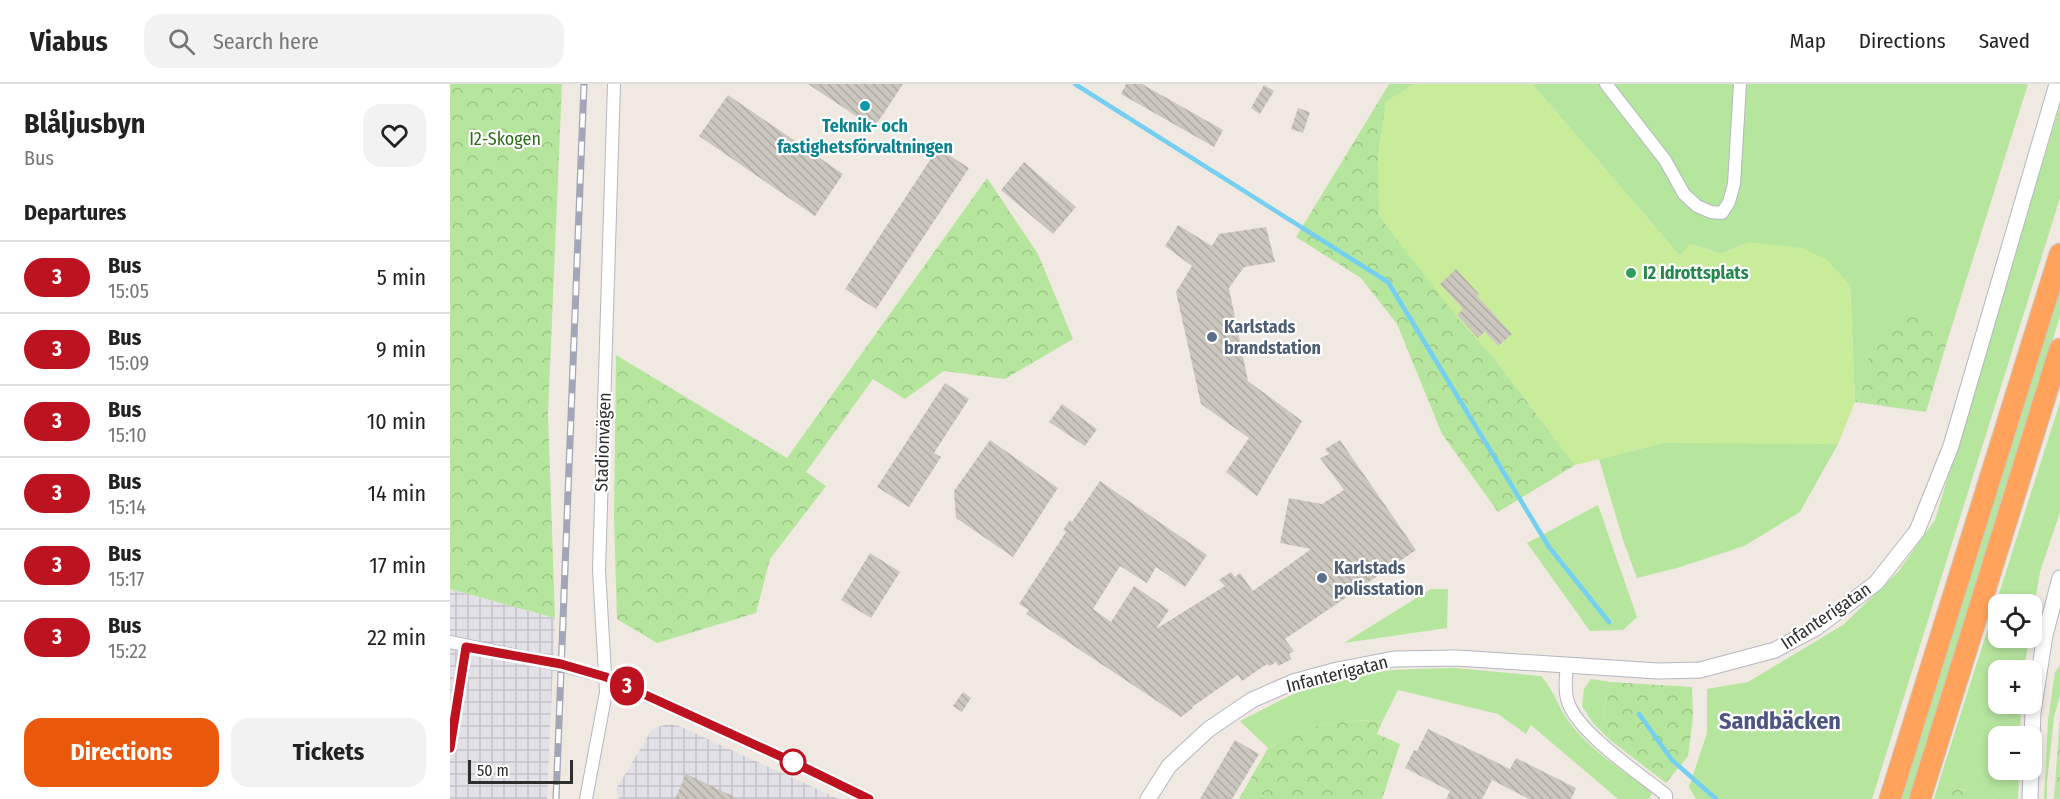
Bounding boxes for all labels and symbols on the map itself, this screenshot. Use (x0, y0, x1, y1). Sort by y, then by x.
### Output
marker: Teknik- och fastighetsförvaltningen (858, 99, 872, 113)
place label: Teknik- och fastighetsförvaltningen (777, 115, 953, 158)
park label: I2-Skogen (469, 128, 541, 150)
place label: I2 Idrottsplats (1643, 262, 1749, 284)
marker: I2 Idrottsplats (1624, 266, 1638, 280)
place label: Karlstads brandstation (1224, 316, 1321, 359)
marker: Karlstads brandstation (1205, 330, 1219, 344)
street label: Stadionvägen (590, 392, 616, 492)
place label: Karlstads polisstation (1334, 557, 1424, 600)
marker: Karlstads polisstation (1315, 571, 1329, 585)
street label: Infanterigatan (1777, 578, 1875, 654)
street label: Infanterigatan (1284, 651, 1390, 697)
line badge: 3 (608, 666, 646, 706)
district label: Sandbäcken (1719, 707, 1841, 735)
unlabelled marker (780, 749, 806, 775)
scale bar (468, 757, 573, 784)

